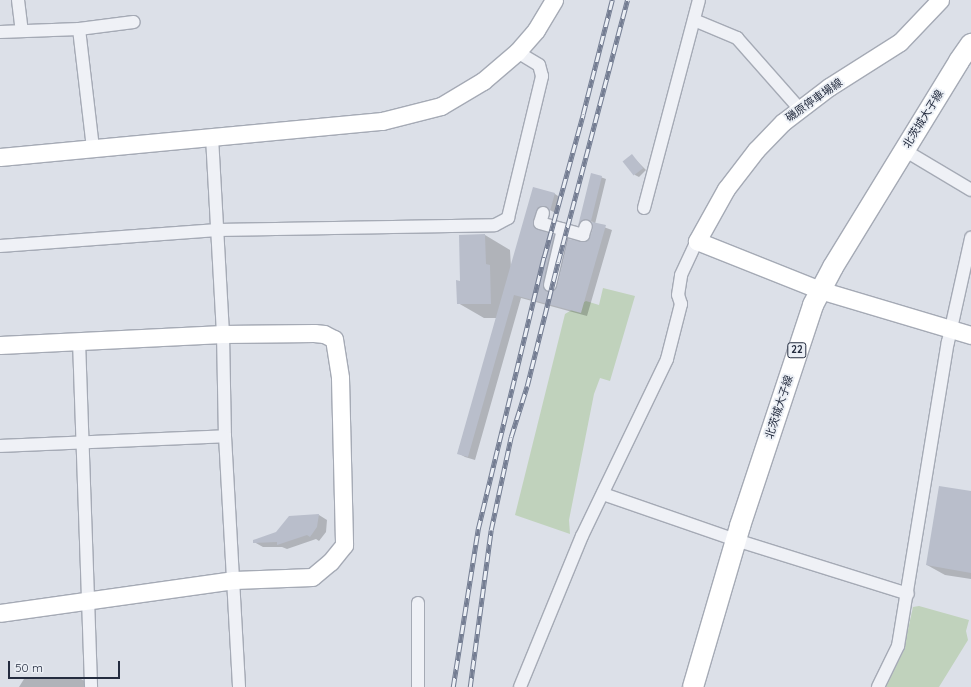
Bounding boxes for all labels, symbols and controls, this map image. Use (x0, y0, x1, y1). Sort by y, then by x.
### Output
street label: 磯原停車場線 (783, 76, 845, 124)
street label: 北茨城大子線 (900, 88, 946, 150)
road number: 22 (787, 342, 807, 358)
street label: 北茨城大子線 (763, 374, 795, 440)
scale bar (10, 653, 122, 679)
text: 50 m (15, 660, 43, 675)

